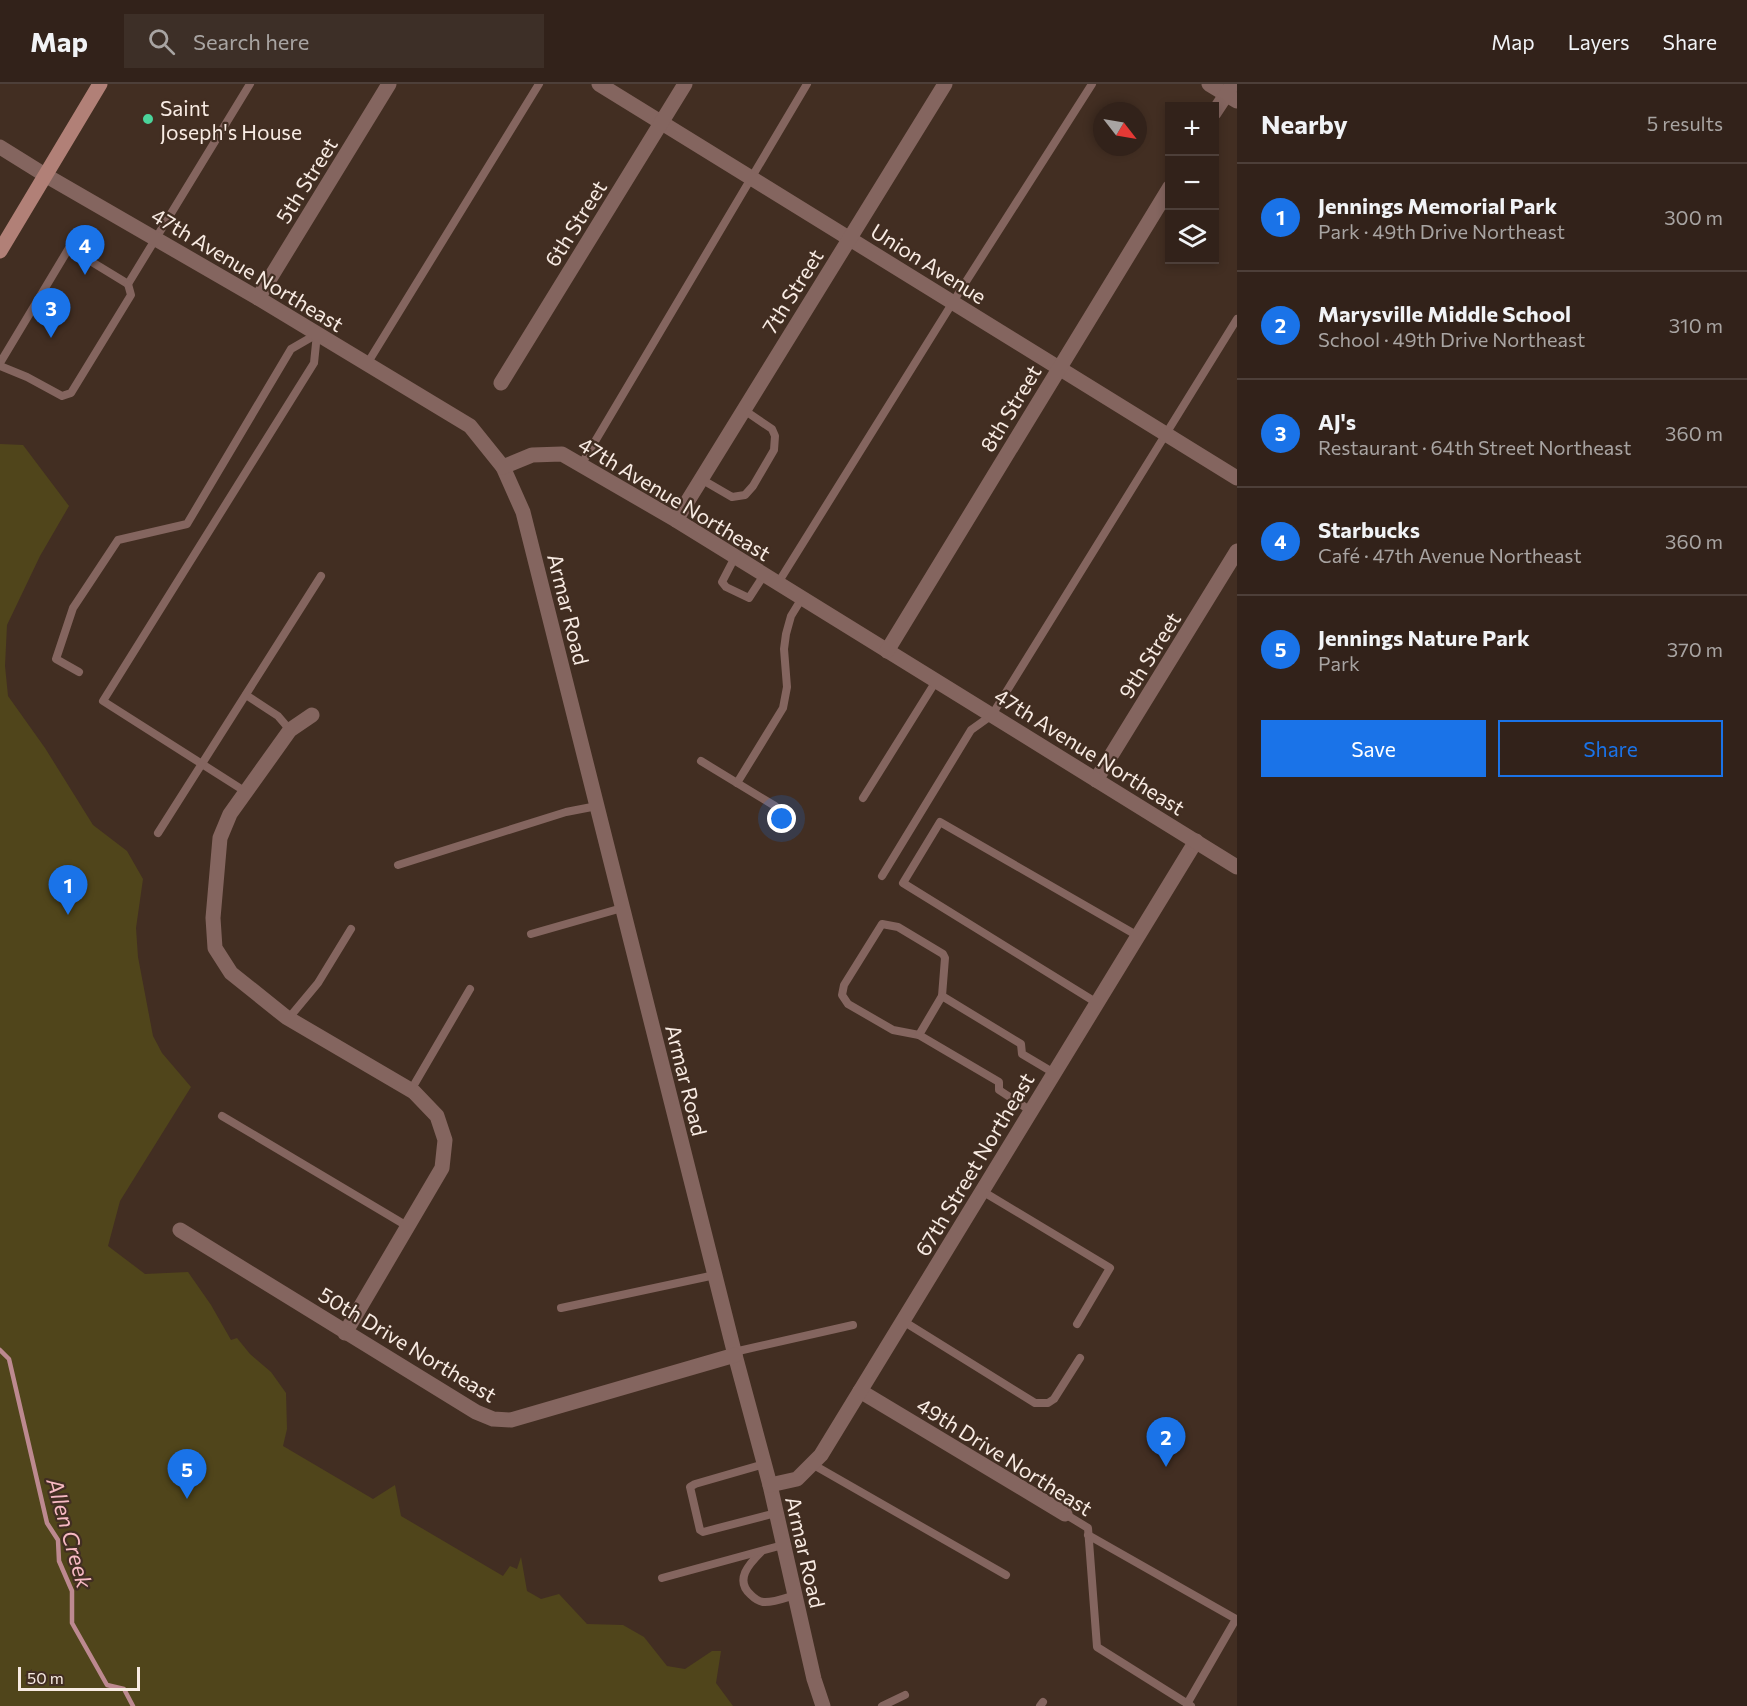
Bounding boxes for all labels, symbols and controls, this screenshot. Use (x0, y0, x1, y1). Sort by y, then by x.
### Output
search box (124, 14, 544, 68)
text: Map (30, 24, 88, 58)
icon: search (145, 25, 178, 58)
text: Search here (193, 28, 309, 55)
text: Map (1491, 29, 1535, 54)
text: Layers (1568, 29, 1630, 54)
text: Share (1663, 29, 1717, 54)
place label: Saint Joseph's House (160, 95, 302, 144)
north arrow (1093, 102, 1147, 156)
map controls (1165, 102, 1219, 264)
button: + (1165, 102, 1219, 156)
text: Nearby (1261, 108, 1348, 139)
text: 5 results (1647, 111, 1723, 135)
marker: Saint Joseph's House (141, 112, 155, 126)
street label: 5th Street (270, 133, 342, 227)
button: − (1165, 156, 1219, 210)
street label: 6th Street (539, 175, 611, 271)
text: Jennings Memorial Park (1318, 192, 1557, 219)
street label: 47th Avenue Northeast (147, 202, 349, 336)
text: 1 (1276, 205, 1285, 229)
text: 300 m (1664, 205, 1723, 229)
button: layers (1165, 210, 1219, 264)
street label: Union Avenue (867, 218, 991, 308)
text: Park · 49th Drive Northeast (1318, 219, 1565, 243)
pin: 4 (66, 226, 104, 275)
street label: 7th Street (756, 244, 828, 338)
pin: 3 (32, 288, 70, 338)
text: Marysville Middle School (1318, 300, 1571, 327)
text: 2 (1275, 313, 1286, 337)
text: 310 m (1669, 313, 1723, 337)
text: School · 49th Drive Northeast (1318, 327, 1585, 351)
street label: 8th Street (974, 360, 1046, 456)
text: AJ's (1318, 408, 1356, 435)
text: 3 (1275, 421, 1286, 445)
text: 360 m (1665, 421, 1723, 445)
street label: 47th Avenue Northeast (574, 431, 776, 565)
text: Restaurant · 64th Street Northeast (1318, 435, 1631, 459)
text: Starbucks (1318, 516, 1420, 543)
text: 4 (1274, 529, 1287, 553)
text: 360 m (1665, 529, 1723, 553)
text: Café · 47th Avenue Northeast (1318, 543, 1582, 567)
street label: Armar Road (543, 551, 595, 667)
street label: 9th Street (1113, 607, 1185, 703)
text: Jennings Nature Park (1318, 624, 1530, 651)
text: 5 (1275, 637, 1286, 661)
text: 370 m (1667, 637, 1723, 661)
text: Park (1318, 651, 1360, 675)
street label: 47th Avenue Northeast (990, 682, 1190, 820)
button: Save (1261, 720, 1486, 777)
button: Share (1498, 720, 1723, 777)
your location (767, 804, 796, 833)
pin: 1 (48, 866, 88, 915)
street label: Armar Road (661, 1022, 713, 1138)
street label: 67th Street Northeast (909, 1068, 1039, 1260)
street label: 50th Drive Northeast (315, 1281, 501, 1407)
street label: 49th Drive Northeast (913, 1392, 1097, 1520)
pin: 2 (1146, 1418, 1186, 1467)
pin: 5 (168, 1450, 207, 1499)
water label: Allen Creek (41, 1474, 99, 1592)
street label: Armar Road (781, 1494, 831, 1610)
scale bar (18, 1664, 140, 1692)
text: 50 m (27, 1668, 64, 1687)

